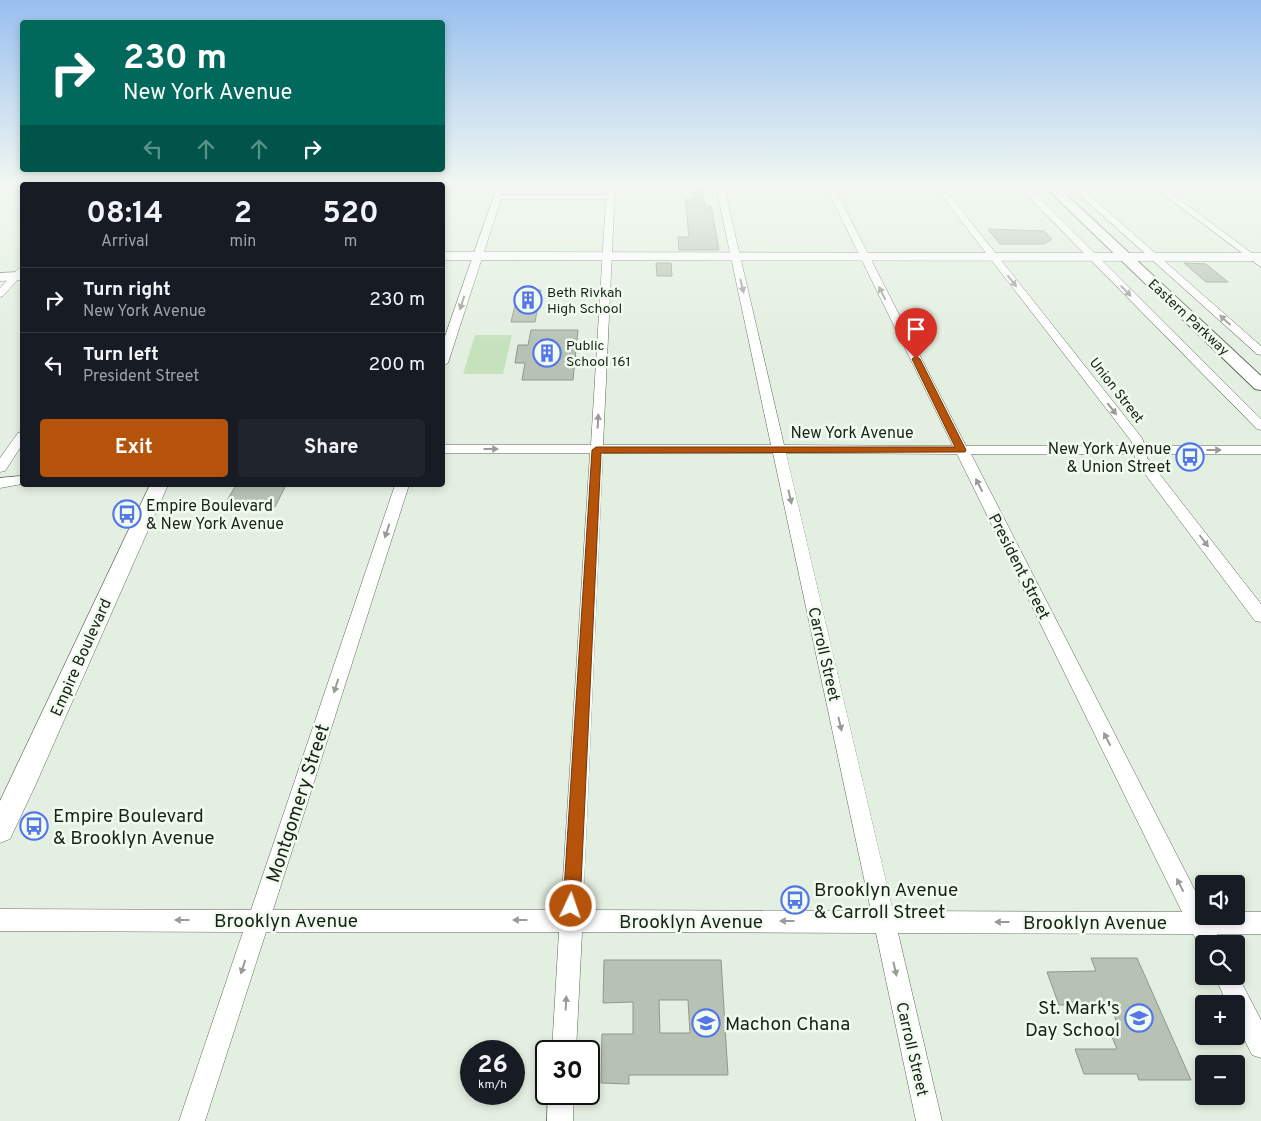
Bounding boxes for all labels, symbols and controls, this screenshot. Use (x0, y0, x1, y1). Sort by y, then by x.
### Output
text: 230 m (123, 37, 227, 81)
icon: right (40, 40, 105, 105)
text: New York Avenue (123, 80, 292, 107)
icon: left (139, 135, 167, 163)
icon: ahead (192, 135, 220, 163)
icon: ahead (245, 135, 273, 163)
icon: right (298, 135, 326, 163)
text: 08:14 (86, 196, 163, 233)
text: 2 (234, 196, 252, 233)
text: 520 (322, 196, 379, 233)
text: Arrival (101, 232, 149, 252)
text: min (230, 232, 256, 252)
text: m (344, 232, 357, 252)
one-way arrow (1007, 274, 1018, 287)
street label: Eastern Parkway (1144, 276, 1232, 360)
text: Turn right (83, 278, 171, 302)
one-way arrow (738, 278, 746, 294)
building icon: Beth Rivkah High School (513, 285, 543, 315)
place label: Beth Rivkah High School (547, 285, 622, 318)
one-way arrow (878, 285, 887, 300)
one-way arrow (1120, 285, 1132, 297)
icon: right (40, 286, 68, 314)
text: 230 m (369, 288, 425, 312)
one-way arrow (458, 295, 465, 310)
text: New York Avenue (83, 302, 206, 322)
pin (895, 308, 937, 359)
one-way arrow (1219, 314, 1231, 326)
icon: arrive (902, 315, 930, 343)
building icon: Public School 161 (532, 338, 562, 368)
place label: Public School 161 (566, 338, 631, 371)
text: Turn left (83, 343, 159, 367)
icon: left (40, 351, 68, 379)
text: 200 m (369, 353, 425, 377)
street label: Union Street (1085, 355, 1147, 427)
text: President Street (83, 367, 199, 387)
one-way arrow (1107, 402, 1118, 415)
one-way arrow (594, 413, 602, 429)
button: Exit (40, 419, 228, 477)
button: Share (238, 419, 425, 477)
street label: New York Avenue (790, 424, 914, 444)
place label: New York Avenue & Union Street (1048, 440, 1171, 478)
bus stop icon: New York Avenue & Union Street (1175, 442, 1205, 472)
one-way arrow (483, 445, 499, 453)
one-way arrow (1206, 446, 1222, 454)
one-way arrow (975, 478, 983, 492)
one-way arrow (786, 490, 794, 505)
place label: Empire Boulevard & New York Avenue (146, 497, 284, 535)
bus stop icon: Empire Boulevard & New York Avenue (112, 499, 142, 529)
street label: President Street (983, 511, 1054, 623)
one-way arrow (383, 524, 390, 539)
one-way arrow (1198, 534, 1209, 547)
street label: Empire Boulevard (47, 596, 117, 720)
street label: Carroll Street (803, 605, 844, 704)
one-way arrow (332, 678, 339, 693)
one-way arrow (836, 717, 844, 732)
street label: Montgomery Street (262, 721, 336, 886)
one-way arrow (1103, 732, 1111, 747)
place label: Empire Boulevard & Brooklyn Avenue (53, 805, 214, 851)
bus stop icon: Empire Boulevard & Brooklyn Avenue (19, 811, 49, 841)
map controls (1195, 875, 1245, 1105)
button: sound (1195, 875, 1245, 925)
one-way arrow (1176, 877, 1184, 892)
position arrow (544, 879, 596, 931)
place label: Brooklyn Avenue & Carroll Street (814, 879, 958, 925)
bus stop icon: Brooklyn Avenue & Carroll Street (780, 885, 810, 915)
street label: Brooklyn Avenue (214, 910, 358, 934)
street label: Brooklyn Avenue (619, 911, 763, 935)
street label: Brooklyn Avenue (1023, 912, 1167, 936)
one-way arrow (174, 916, 190, 924)
one-way arrow (512, 916, 528, 924)
one-way arrow (779, 917, 795, 925)
one-way arrow (994, 918, 1010, 926)
button: search (1195, 935, 1245, 985)
one-way arrow (239, 960, 247, 975)
one-way arrow (891, 962, 899, 977)
one-way arrow (563, 994, 571, 1010)
button: + (1195, 995, 1245, 1045)
place label: St. Mark's Day School (1025, 997, 1120, 1043)
street label: Carroll Street (891, 1000, 932, 1099)
school or university icon: St. Mark's Day School (1124, 1003, 1154, 1033)
school or university icon: Machon Chana (691, 1008, 721, 1038)
place label: Machon Chana (725, 1013, 850, 1037)
speed limit sign: 30 (535, 1040, 600, 1105)
text: 26 (477, 1050, 508, 1082)
button: − (1195, 1055, 1245, 1105)
text: km/h (478, 1077, 507, 1093)

